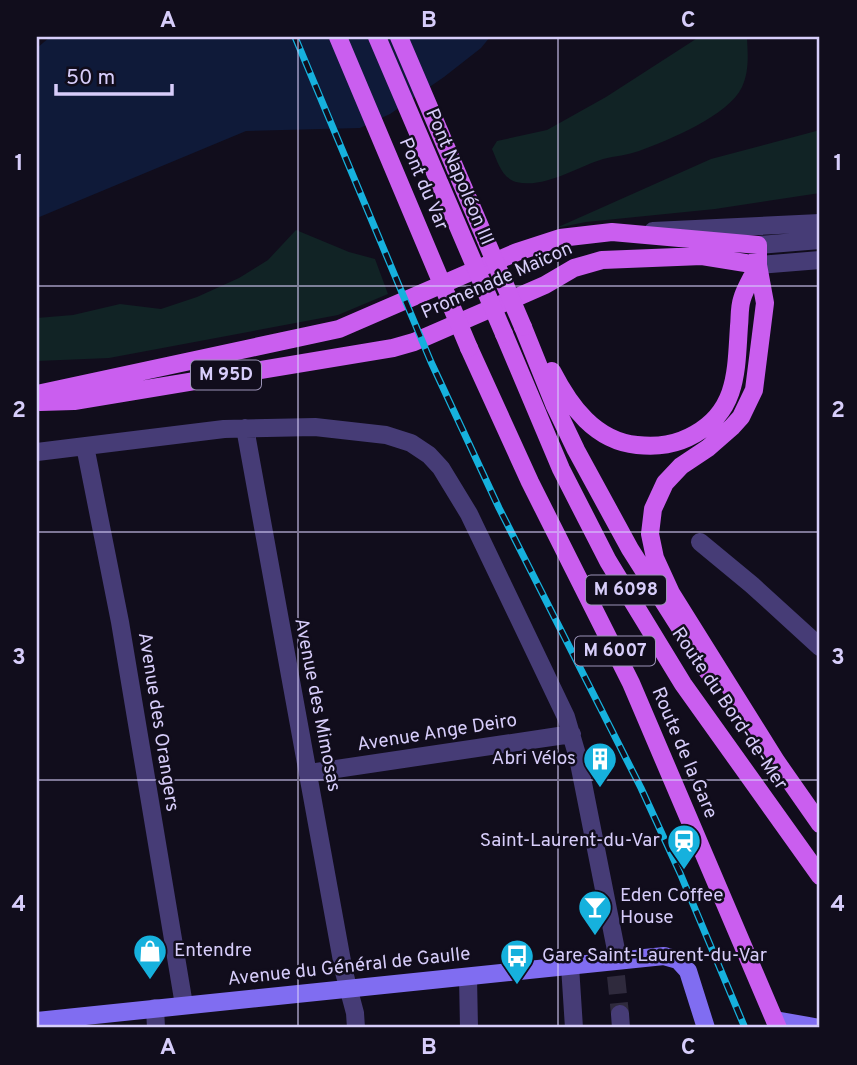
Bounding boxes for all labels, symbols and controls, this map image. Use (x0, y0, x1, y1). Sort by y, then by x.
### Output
text: A (160, 7, 176, 36)
text: B (421, 7, 437, 36)
text: C (681, 7, 695, 36)
scale bar (56, 52, 172, 96)
text: 50 m (66, 65, 115, 92)
street label: Pont Napoléon III (419, 105, 499, 249)
street label: Pont du Var (393, 134, 453, 235)
text: 1 (14, 150, 24, 179)
text: 1 (833, 150, 843, 179)
street label: Promenade Maïcon (418, 237, 576, 325)
road number: M 95D (191, 360, 261, 390)
text: 2 (12, 397, 26, 426)
text: 2 (831, 397, 845, 426)
road number: M 6098 (586, 576, 666, 604)
street label: Avenue des Mimosas (288, 616, 346, 794)
street label: Route du Bord-de-Mer (666, 623, 793, 795)
street label: Avenue des Orangers (132, 631, 184, 813)
road number: M 6007 (575, 636, 655, 666)
text: 3 (12, 644, 26, 673)
text: 3 (831, 644, 845, 673)
street label: Route de la Gare (646, 684, 722, 822)
street label: Avenue Ange Deiro (355, 708, 519, 758)
building icon: Abri Vélos (581, 740, 619, 789)
place label: Abri Vélos (492, 747, 576, 771)
station icon: Saint-Laurent-du-Var (665, 822, 703, 871)
place label: Saint-Laurent-du-Var (480, 829, 661, 853)
place label: Eden Coffee House (620, 884, 724, 930)
bar icon: Eden Coffee House (576, 888, 614, 937)
text: 4 (12, 891, 26, 920)
text: 4 (831, 891, 845, 920)
shop icon: Entendre (131, 932, 169, 981)
bus stop icon: Gare Saint-Laurent-du-Var (498, 937, 536, 986)
place label: Entendre (174, 939, 252, 963)
street label: Avenue du Général de Gaulle (226, 942, 472, 992)
place label: Gare Saint-Laurent-du-Var (542, 944, 768, 968)
text: A (160, 1034, 176, 1063)
text: B (421, 1034, 437, 1063)
text: C (681, 1034, 695, 1063)

